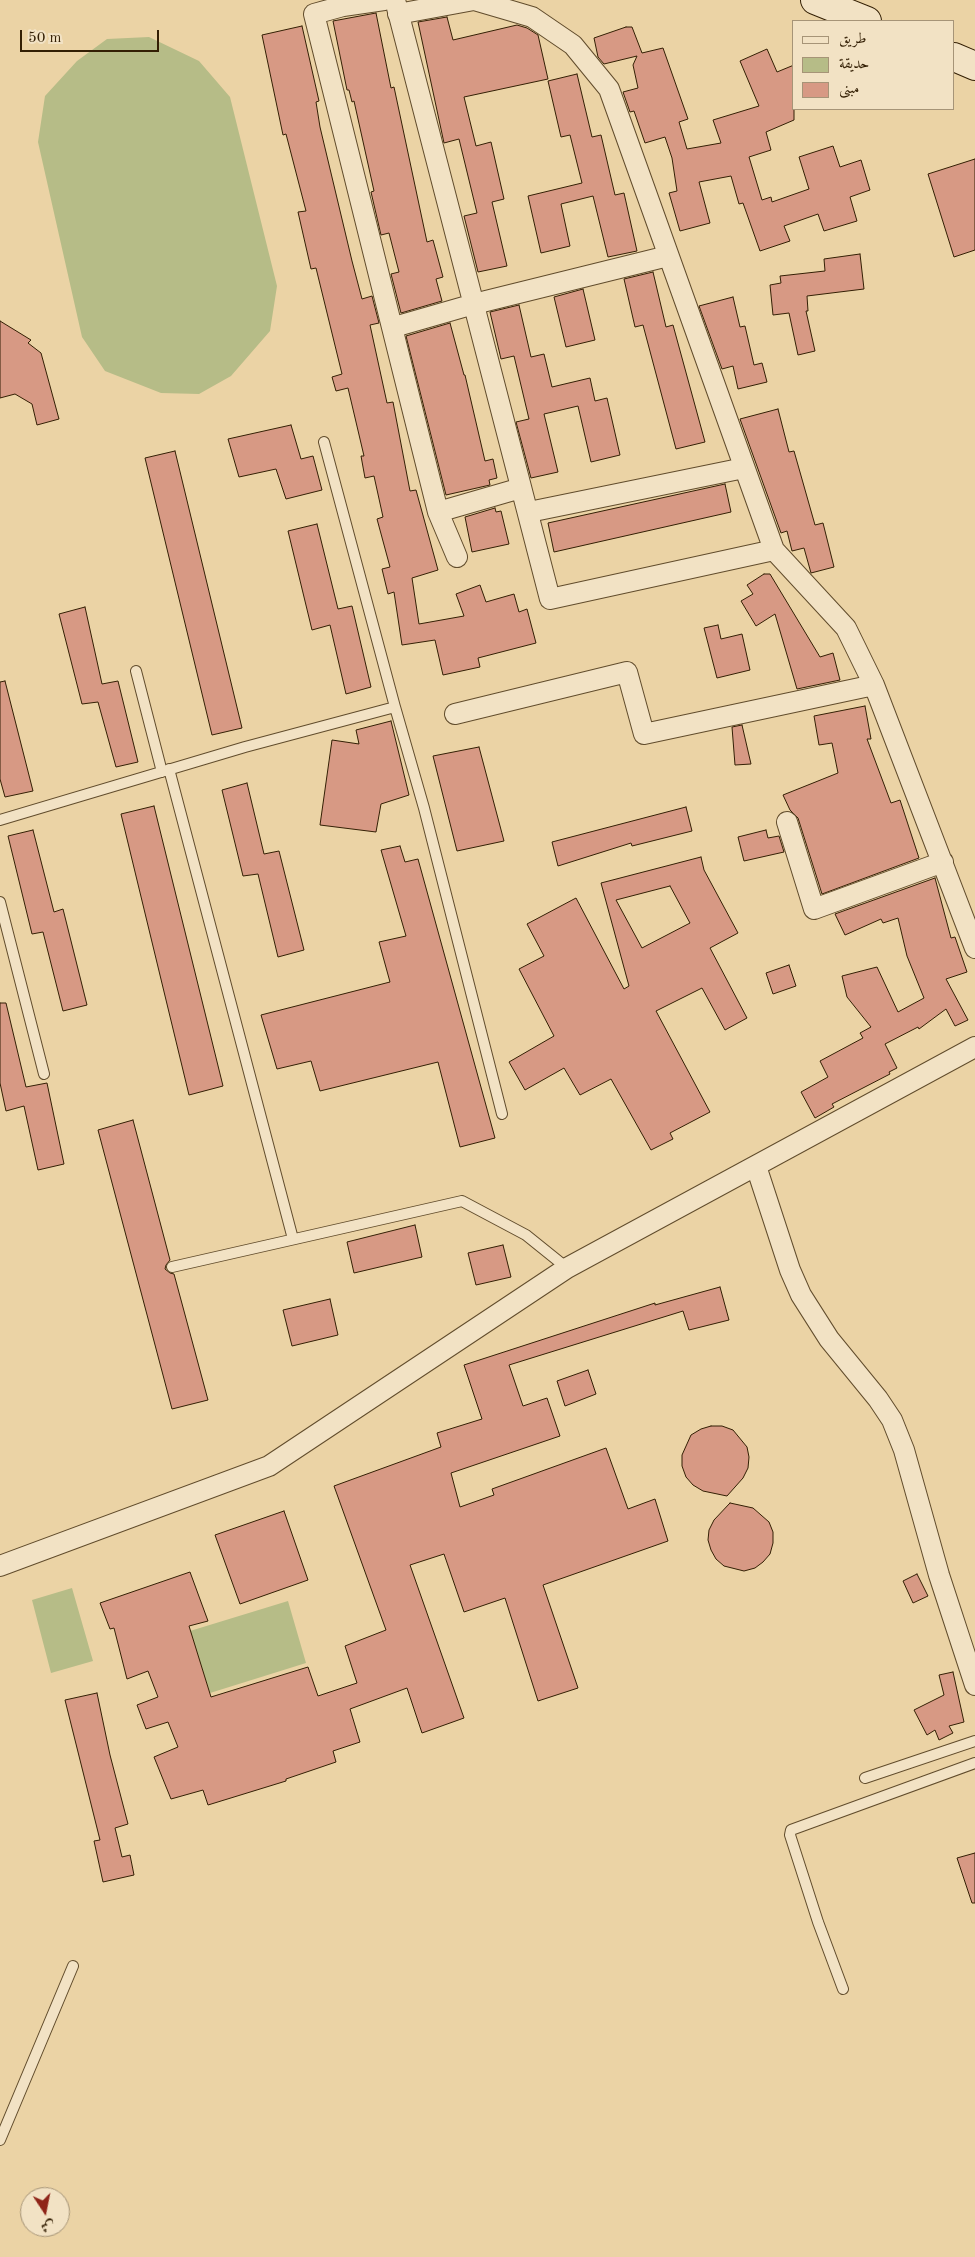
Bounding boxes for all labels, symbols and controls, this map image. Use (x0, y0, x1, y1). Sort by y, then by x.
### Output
scale bar (22, 20, 161, 52)
legend (792, 20, 955, 110)
text: 50 m (28, 31, 62, 46)
text: طريق (839, 32, 866, 47)
text: حديقة (839, 57, 869, 72)
text: مبنى (839, 82, 859, 97)
north arrow (20, 2187, 70, 2237)
text: ش (40, 2218, 56, 2234)

